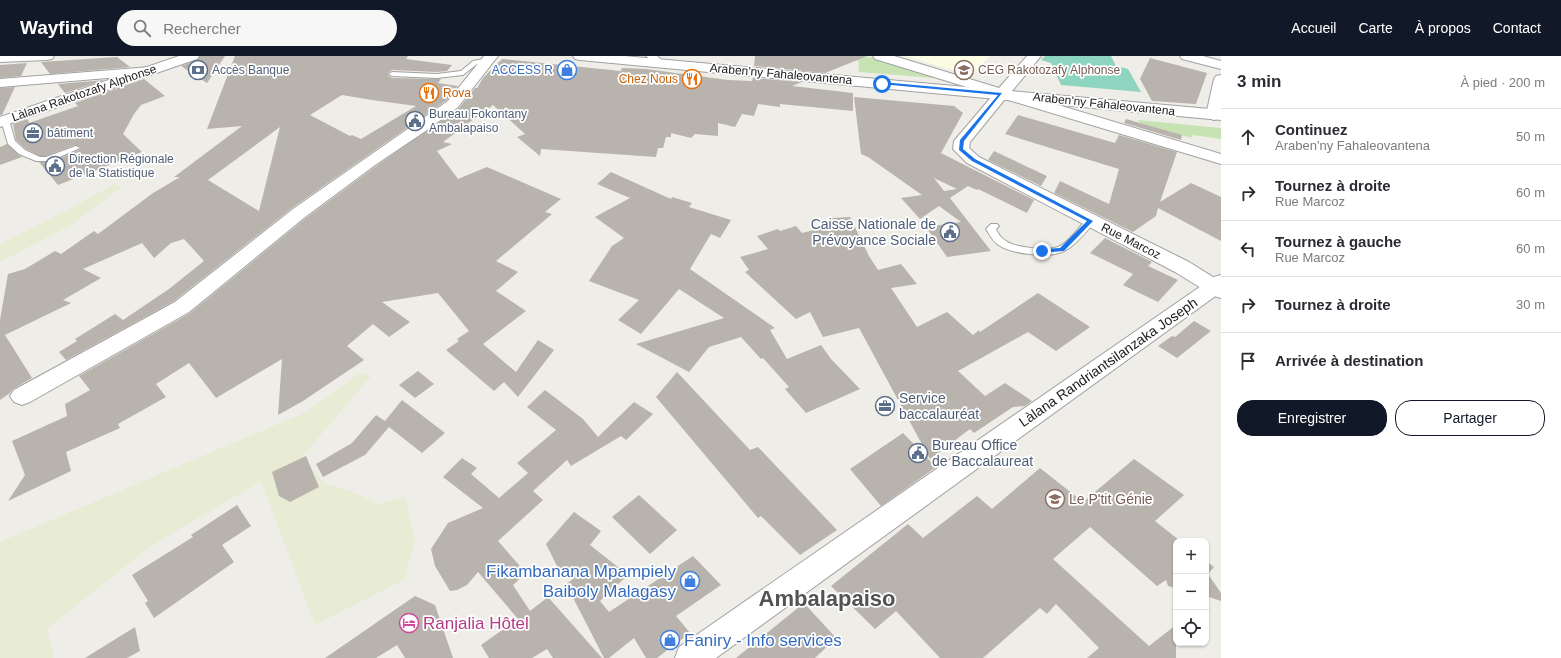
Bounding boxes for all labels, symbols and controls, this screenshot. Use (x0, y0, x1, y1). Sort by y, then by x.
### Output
search box (117, 10, 397, 46)
text: Wayfind (20, 17, 93, 38)
icon: search (131, 17, 153, 39)
text: Rechercher (163, 20, 241, 37)
text: Accueil (1291, 20, 1336, 36)
text: Carte (1358, 20, 1393, 36)
text: À propos (1415, 20, 1471, 36)
text: Contact (1493, 20, 1541, 36)
bank icon: Accès Banque (187, 59, 209, 81)
shop icon: ACCESS R (556, 59, 578, 81)
school or university icon: CEG Rakotozafy Alphonse (953, 59, 975, 81)
street label: Araben'ny Fahaleovantena (709, 61, 853, 87)
street label: Làlana Rakotozafy Alphonse (10, 62, 158, 124)
place label: Accès Banque (212, 63, 290, 77)
place label: ACCESS R (492, 63, 553, 77)
place label: CEG Rakotozafy Alphonse (978, 63, 1120, 77)
restaurant icon: Chez Nous (681, 68, 703, 90)
place label: Chez Nous (619, 72, 678, 86)
text: 3 min (1237, 72, 1281, 91)
route start (873, 75, 891, 93)
text: À pied · 200 m (1460, 75, 1545, 90)
restaurant icon: Rova (418, 82, 440, 104)
place label: Rova (443, 86, 471, 100)
street label: Araben'ny Fahaleovantena (1032, 90, 1176, 118)
place label: Bureau Fokontany Ambalapaiso (429, 107, 527, 135)
public building icon: Bureau Fokontany Ambalapaiso (404, 110, 426, 132)
text: Continuez (1275, 121, 1348, 138)
office icon: bâtiment (22, 122, 44, 144)
place label: bâtiment (47, 126, 94, 140)
icon: ahead (1237, 126, 1259, 148)
text: 50 m (1516, 129, 1545, 144)
text: Araben'ny Fahaleovantena (1275, 138, 1430, 153)
place label: Direction Régionale de la Statistique (69, 152, 174, 180)
public building icon: Direction Régionale de la Statistique (44, 155, 66, 177)
text: Tournez à droite (1275, 177, 1391, 194)
icon: right (1237, 182, 1259, 204)
text: 60 m (1516, 185, 1545, 200)
text: Rue Marcoz (1275, 194, 1345, 209)
place label: Caisse Nationale de Prévoyance Sociale (811, 216, 936, 248)
street label: Rue Marcoz (1099, 220, 1163, 262)
public building icon: Caisse Nationale de Prévoyance Sociale (939, 221, 961, 243)
text: Tournez à gauche (1275, 233, 1401, 250)
icon: left (1237, 238, 1259, 260)
text: 60 m (1516, 241, 1545, 256)
route end (1033, 242, 1051, 260)
text: Rue Marcoz (1275, 250, 1345, 265)
street label: Làlana Randriantsilanzaka Joseph (1016, 294, 1200, 430)
icon: right (1237, 294, 1259, 316)
text: Tournez à droite (1275, 296, 1391, 313)
text: 30 m (1516, 297, 1545, 312)
icon: arrive (1237, 350, 1259, 372)
text: Arrivée à destination (1275, 352, 1423, 369)
place label: Service baccalauréat (899, 390, 979, 422)
office icon: Service baccalauréat (874, 395, 896, 417)
button: Enregistrer (1237, 400, 1387, 436)
button: Partager (1395, 400, 1545, 436)
place label: Bureau Office de Baccalaureat (932, 437, 1033, 469)
public building icon: Bureau Office de Baccalaureat (907, 442, 929, 464)
school or university icon: Le P'tit Génie (1044, 488, 1066, 510)
place label: Le P'tit Génie (1069, 491, 1153, 507)
map controls (1173, 538, 1209, 646)
button: + (1173, 538, 1209, 574)
place label: Fikambanana Mpampiely Baiboly Malagasy (486, 562, 677, 601)
shop icon: Fikambanana Mpampiely Baiboly Malagasy (679, 570, 701, 592)
button: − (1173, 574, 1209, 610)
district label: Ambalapaiso (759, 586, 895, 611)
button: locate (1173, 610, 1209, 646)
hotel icon: Ranjalia Hôtel (398, 612, 420, 634)
place label: Ranjalia Hôtel (423, 614, 529, 633)
shop icon: Faniry - Info services (659, 629, 681, 651)
place label: Faniry - Info services (684, 631, 842, 650)

